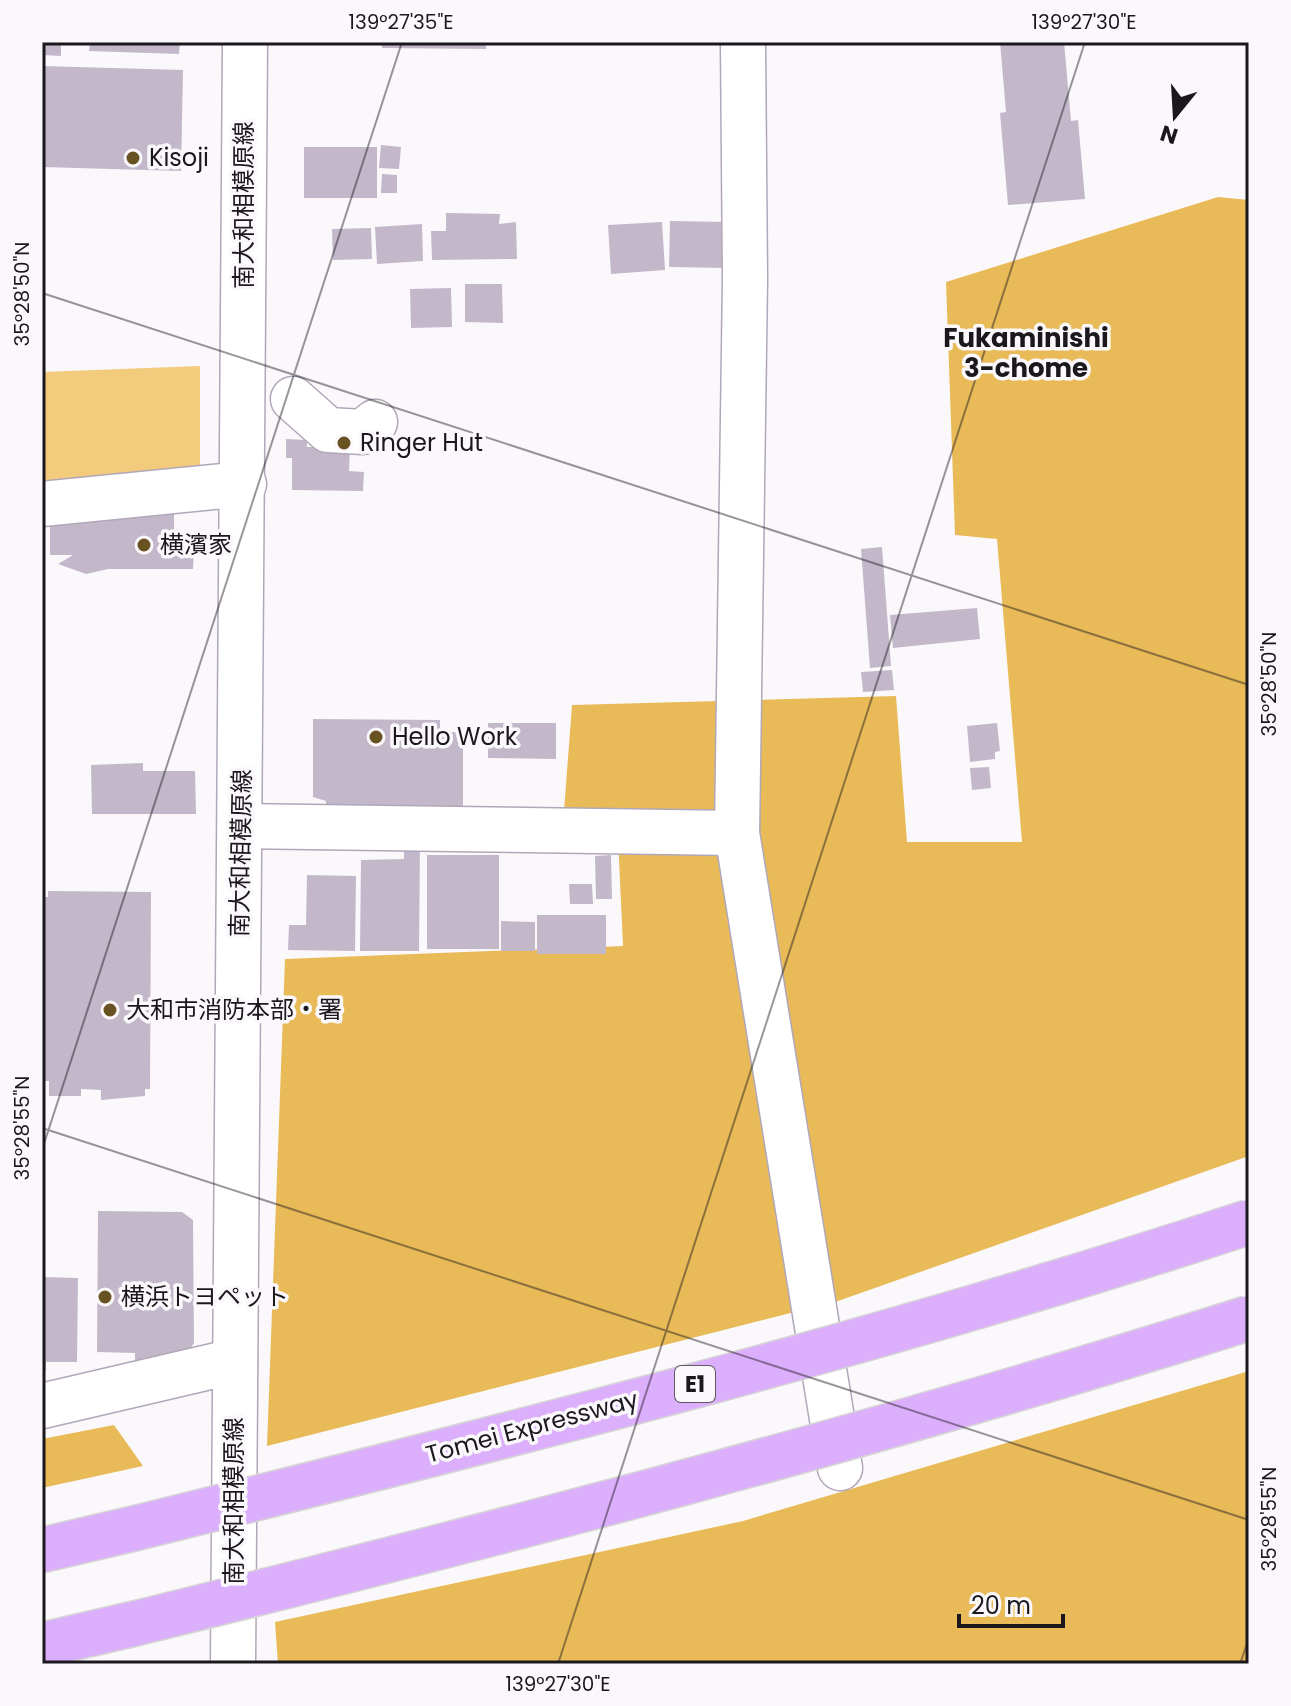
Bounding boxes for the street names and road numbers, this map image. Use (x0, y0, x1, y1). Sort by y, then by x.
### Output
street label: 南大和相模原線 (227, 121, 260, 289)
street label: 南大和相模原線 (223, 769, 258, 937)
road number: E1 (675, 1366, 715, 1402)
street label: Tomei Expressway (422, 1382, 642, 1471)
street label: 南大和相模原線 (217, 1417, 250, 1585)

